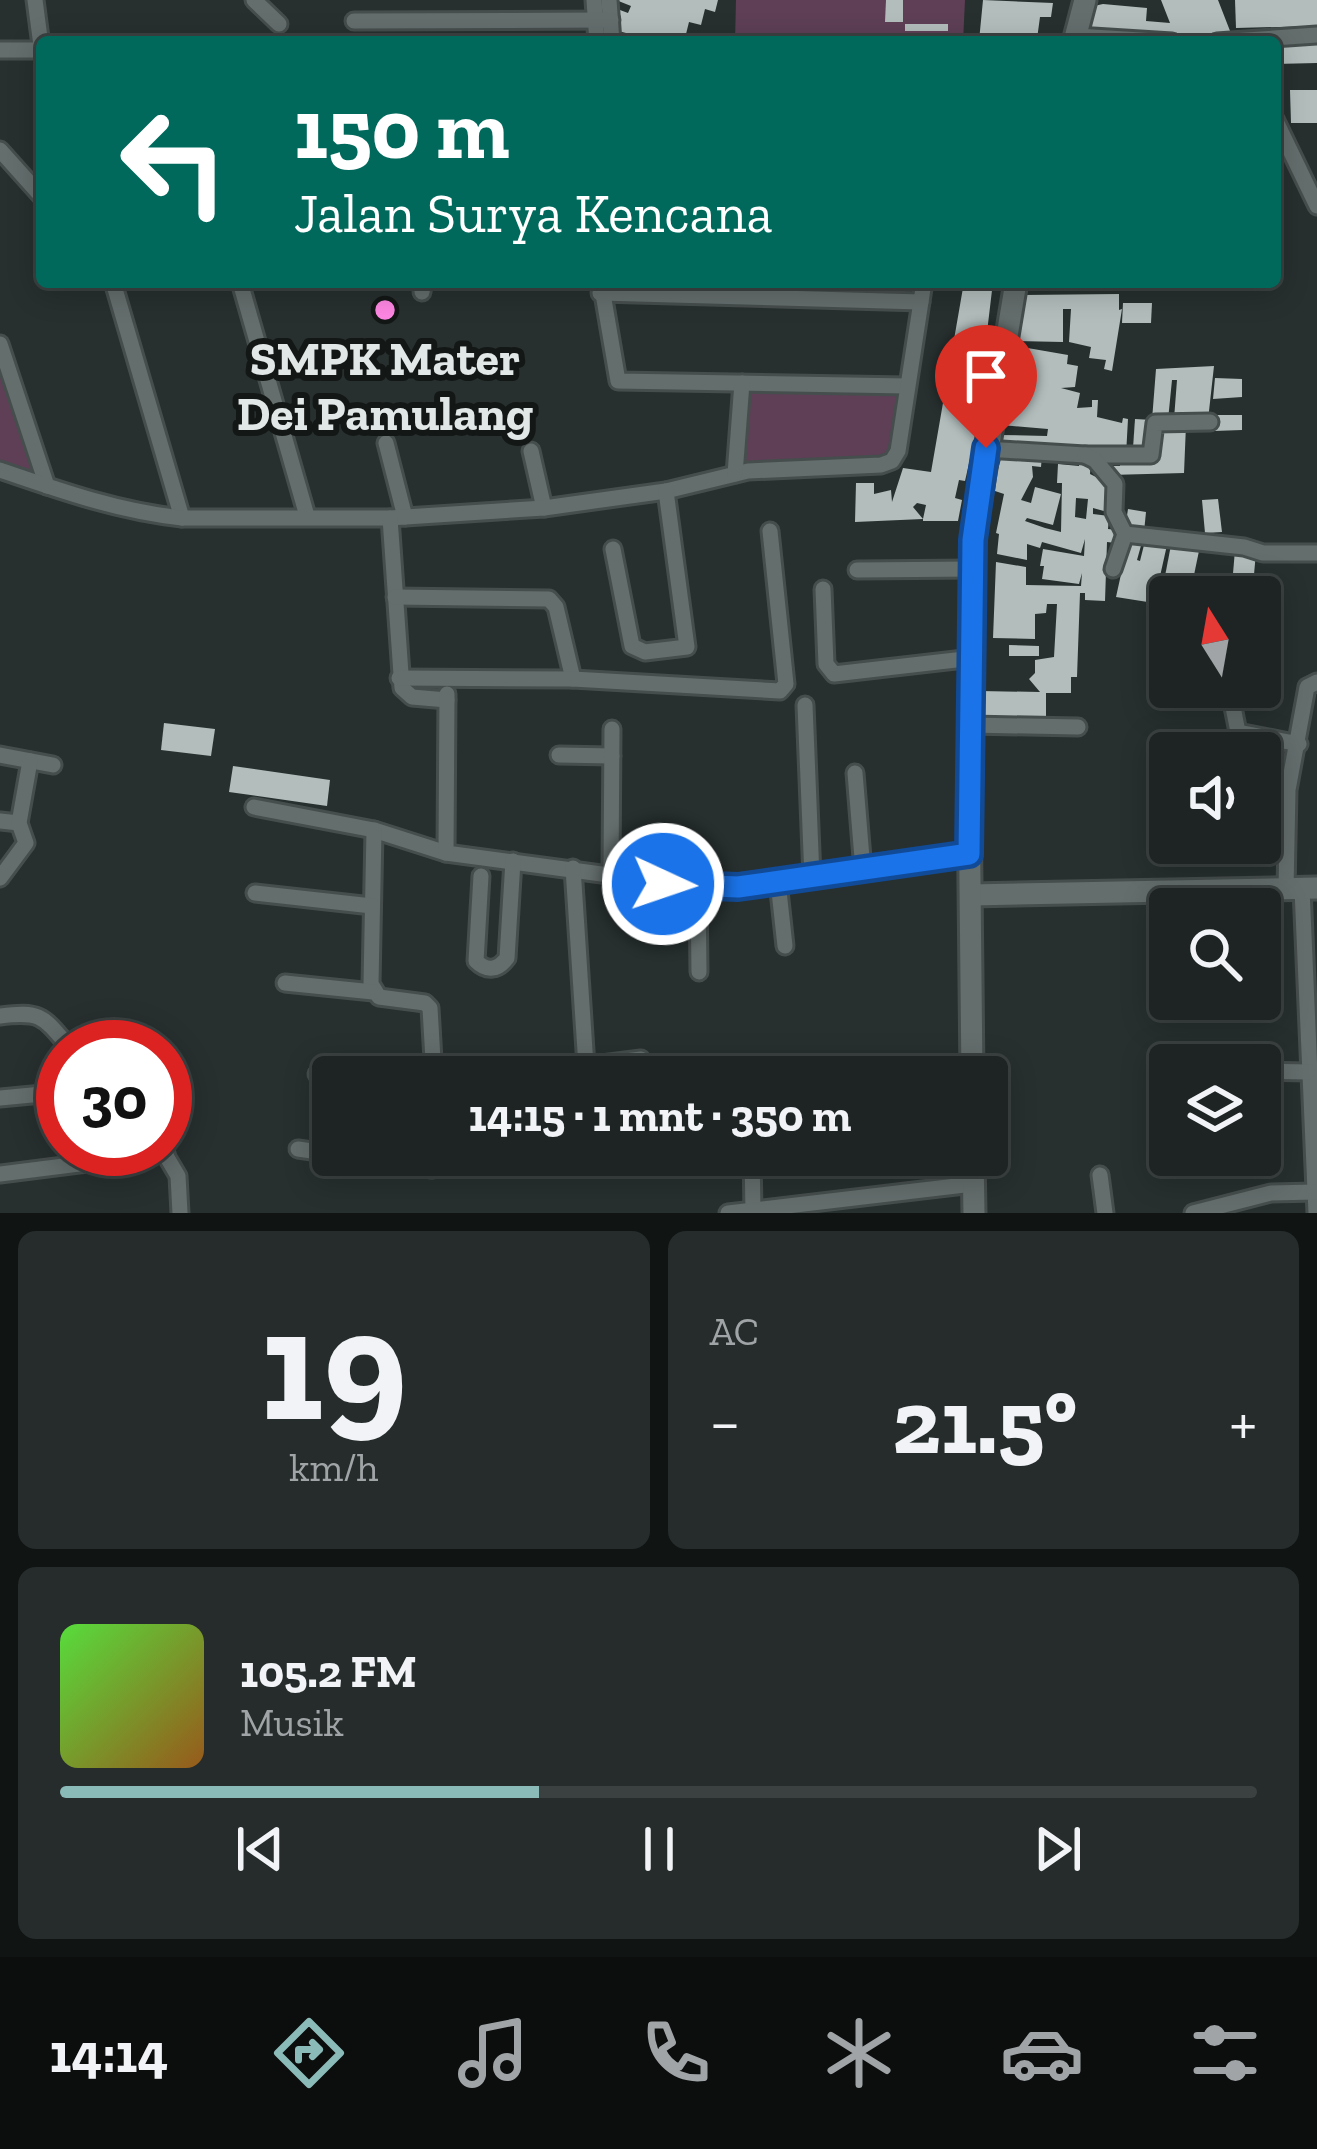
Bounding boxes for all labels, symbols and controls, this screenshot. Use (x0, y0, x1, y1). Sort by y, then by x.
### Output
text: 150 m (294, 79, 509, 180)
icon: left (96, 84, 252, 240)
text: Jalan Surya Kencana (294, 181, 773, 246)
marker: SMPK Mater Dei Pamulang (372, 297, 398, 323)
pin (935, 325, 1037, 448)
place label: SMPK Mater Dei Pamulang (237, 330, 533, 442)
icon: arrive (953, 343, 1019, 409)
north arrow (1149, 576, 1281, 708)
map controls (1149, 576, 1281, 1176)
button: sound (1149, 732, 1281, 864)
position arrow (600, 821, 726, 947)
button: search (1149, 888, 1281, 1020)
speed limit sign: 30 (36, 1020, 192, 1176)
button: layers (1149, 1044, 1281, 1176)
text: 14:15 · 1 mnt · 350 m (469, 1089, 851, 1143)
text: 19 (261, 1272, 407, 1459)
text: AC (710, 1308, 759, 1355)
text: 21.5° (892, 1368, 1077, 1476)
text: − (710, 1383, 740, 1462)
text: + (1229, 1383, 1257, 1462)
text: km/h (289, 1444, 378, 1491)
text: 105.2 FM (240, 1645, 416, 1699)
text: Musik (240, 1699, 344, 1746)
icon: previous (227, 1816, 293, 1882)
icon: pause (626, 1816, 692, 1882)
icon: next (1025, 1816, 1091, 1882)
icon: directions (267, 2011, 351, 2095)
icon: music (451, 2011, 535, 2095)
icon: phone (634, 2011, 718, 2095)
icon: climate (817, 2011, 901, 2095)
icon: car (1000, 2011, 1084, 2095)
icon: filters (1183, 2011, 1267, 2095)
text: 14:14 (50, 2021, 168, 2086)

